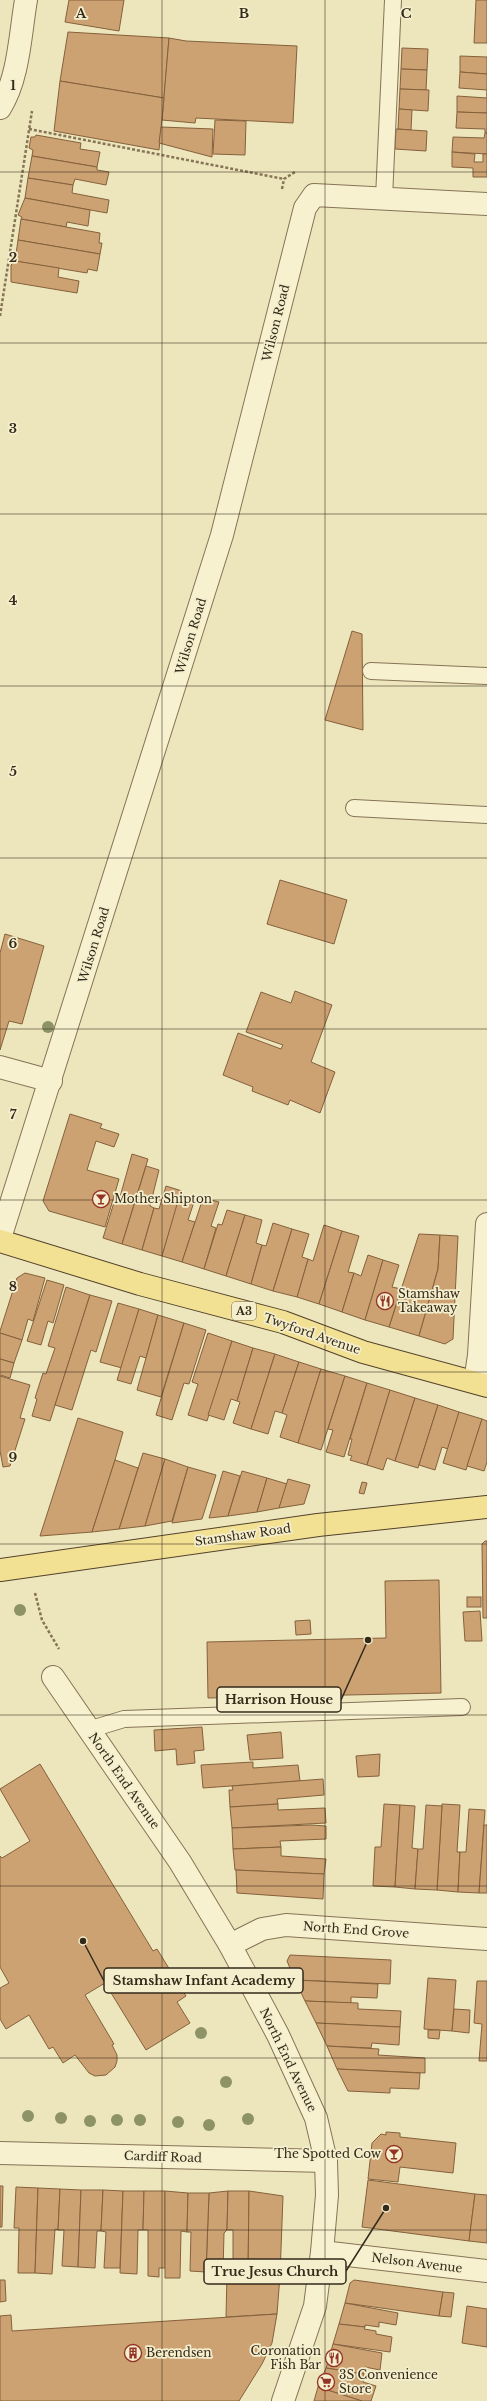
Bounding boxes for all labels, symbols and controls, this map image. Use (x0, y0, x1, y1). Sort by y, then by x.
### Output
text: A (75, 5, 87, 22)
text: B (239, 5, 249, 22)
text: C (401, 5, 412, 22)
text: 1 (10, 77, 16, 94)
text: 2 (9, 249, 17, 266)
street label: Wilson Road (258, 283, 292, 364)
text: 3 (9, 420, 17, 437)
text: 4 (9, 592, 18, 609)
street label: Wilson Road (172, 596, 209, 677)
text: 5 (9, 763, 17, 780)
street label: Wilson Road (75, 905, 112, 986)
text: 6 (9, 935, 18, 952)
text: 7 (10, 1106, 17, 1123)
bar icon: Mother Shipton (91, 1189, 111, 1209)
place label: Mother Shipton (114, 1191, 212, 1206)
text: 8 (9, 1278, 17, 1295)
place label: Stamshaw Takeaway (398, 1286, 461, 1315)
restaurant icon: Stamshaw Takeaway (375, 1291, 395, 1311)
road number: A3 (232, 1302, 256, 1320)
street label: Twyford Avenue (262, 1310, 363, 1357)
text: 9 (9, 1449, 18, 1466)
street label: Stamshaw Road (194, 1520, 292, 1549)
callout: Harrison House (217, 1687, 341, 1712)
text: Harrison House (225, 1691, 334, 1708)
street label: North End Avenue (86, 1730, 163, 1832)
street label: North End Grove (302, 1918, 410, 1941)
callout: Stamshaw Infant Academy (104, 1968, 303, 1993)
text: Stamshaw Infant Academy (113, 1972, 296, 1989)
street label: North End Avenue (257, 2005, 320, 2114)
bar icon: The Spotted Cow (384, 2144, 404, 2164)
place label: The Spotted Cow (274, 2146, 382, 2161)
street label: Cardiff Road (124, 2148, 202, 2165)
street label: Nelson Avenue (371, 2249, 463, 2276)
callout: True Jesus Church (204, 2259, 346, 2284)
text: True Jesus Church (212, 2263, 339, 2280)
building icon: Berendsen (123, 2343, 143, 2363)
place label: Coronation Fish Bar (250, 2343, 321, 2372)
place label: Berendsen (146, 2345, 212, 2360)
restaurant icon: Coronation Fish Bar (324, 2348, 344, 2368)
place label: 3S Convenience Store (339, 2367, 438, 2396)
supermarket icon: 3S Convenience Store (316, 2372, 336, 2392)

